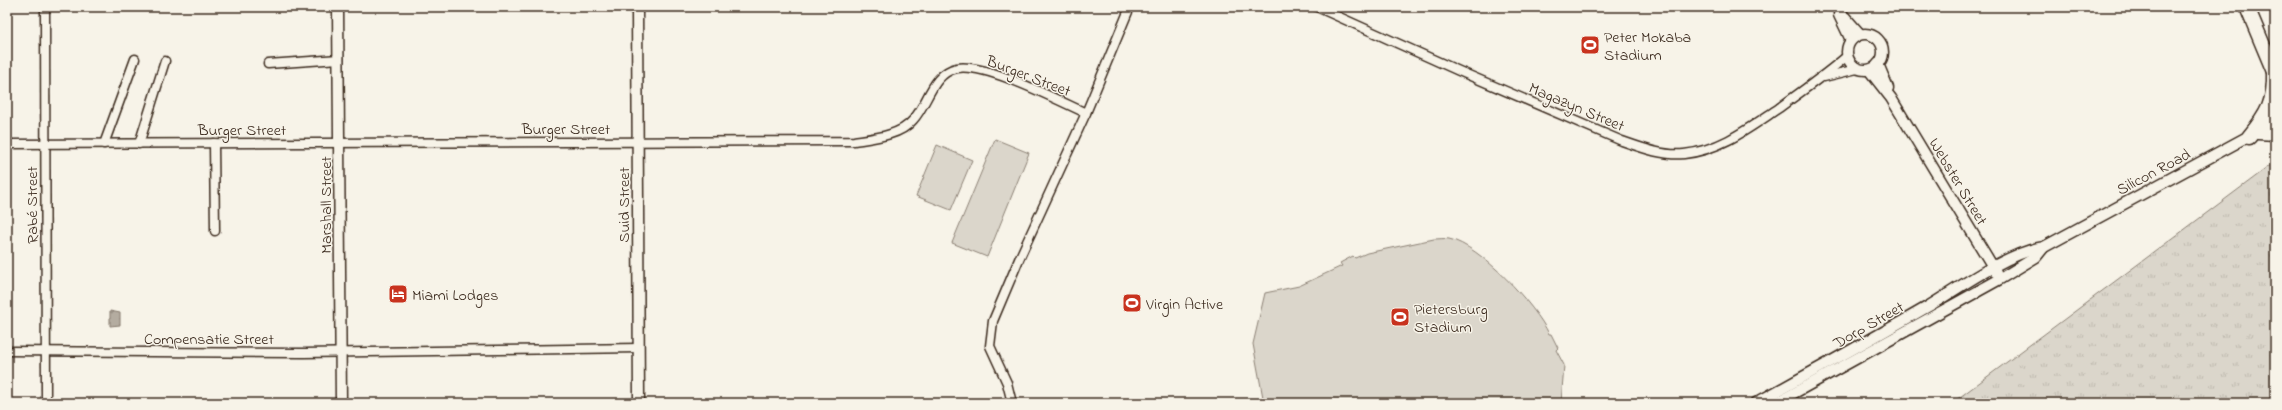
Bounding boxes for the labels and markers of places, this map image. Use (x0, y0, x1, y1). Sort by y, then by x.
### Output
place label: Peter Mokaba Stadium (1604, 26, 1691, 68)
sports icon: Peter Mokaba Stadium (1579, 34, 1601, 56)
hotel icon: Miami Lodges (387, 283, 409, 305)
place label: Miami Lodges (412, 284, 498, 308)
sports icon: Virgin Active (1121, 292, 1143, 314)
place label: Virgin Active (1145, 293, 1224, 317)
place label: Pietersburg Stadium (1414, 298, 1488, 340)
sports icon: Pietersburg Stadium (1389, 306, 1411, 328)

